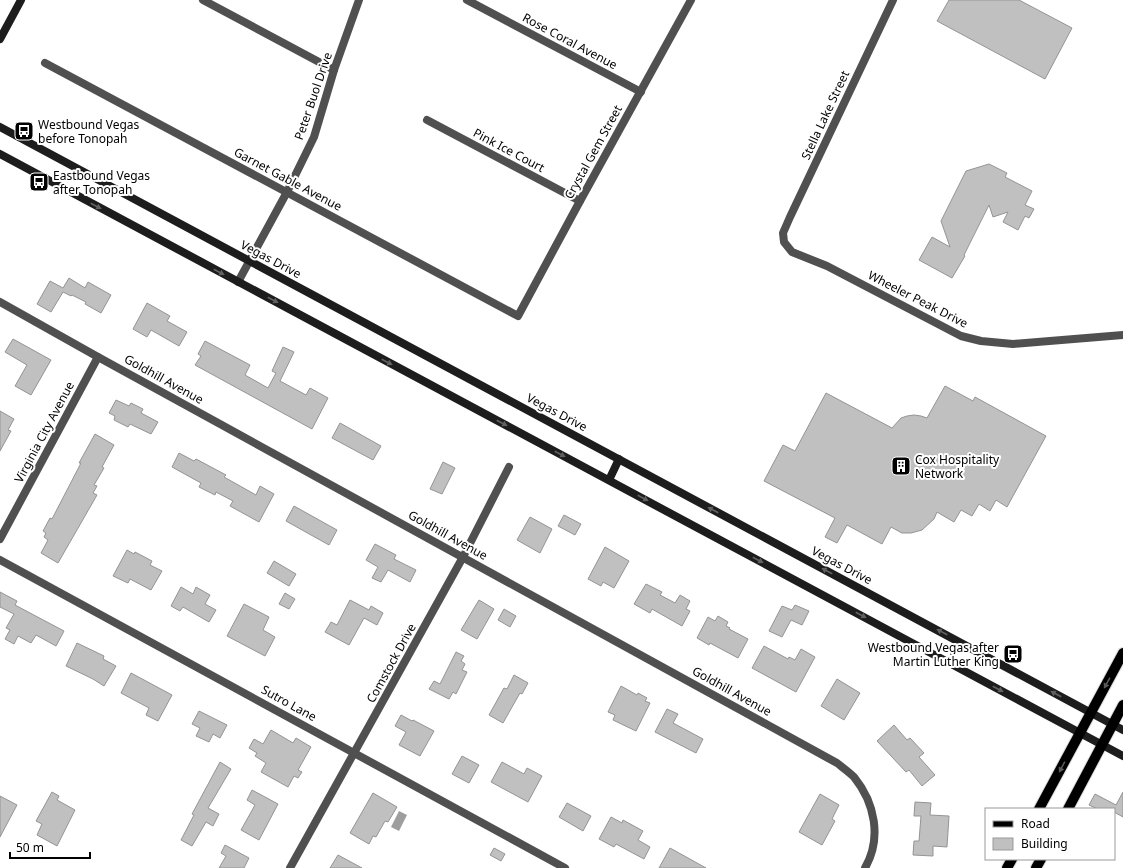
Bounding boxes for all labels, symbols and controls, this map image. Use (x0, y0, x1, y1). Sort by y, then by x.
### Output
street label: Rose Coral Avenue (520, 9, 621, 73)
street label: Peter Buol Drive (290, 50, 336, 142)
street label: Stella Lake Street (797, 67, 853, 162)
street label: Crystal Gem Street (560, 101, 626, 202)
place label: Westbound Vegas before Tonopah (38, 116, 140, 147)
bus stop icon: Westbound Vegas before Tonopah (13, 120, 35, 142)
street label: Pink Ice Court (470, 124, 548, 176)
street label: Garnet Gable Avenue (231, 143, 345, 215)
place label: Eastbound Vegas after Tonopah (53, 167, 150, 198)
bus stop icon: Eastbound Vegas after Tonopah (28, 171, 50, 193)
one-way arrow (90, 202, 102, 209)
street label: Vegas Drive (238, 236, 304, 282)
street label: Wheeler Peak Drive (865, 266, 971, 332)
one-way arrow (213, 268, 225, 275)
one-way arrow (267, 297, 279, 304)
street label: Goldhill Avenue (121, 350, 207, 408)
one-way arrow (382, 358, 393, 365)
street label: Virginia City Avenue (10, 378, 78, 486)
street label: Vegas Drive (524, 389, 590, 435)
one-way arrow (496, 420, 508, 426)
one-way arrow (554, 451, 566, 457)
place label: Cox Hospitality Network (915, 451, 1000, 482)
building icon: Cox Hospitality Network (890, 455, 912, 477)
one-way arrow (637, 495, 649, 502)
street label: Goldhill Avenue (405, 506, 491, 564)
one-way arrow (707, 506, 719, 513)
street label: Vegas Drive (809, 542, 875, 588)
one-way arrow (752, 556, 764, 563)
one-way arrow (822, 568, 833, 574)
one-way arrow (855, 612, 867, 618)
street label: Comstock Drive (362, 620, 420, 706)
one-way arrow (936, 629, 948, 636)
place label: Westbound Vegas after Martin Luther King (868, 639, 999, 670)
bus stop icon: Westbound Vegas after Martin Luther King (1002, 643, 1024, 665)
street label: Goldhill Avenue (689, 662, 775, 720)
one-way arrow (1104, 677, 1110, 688)
street label: Sutro Lane (258, 681, 320, 725)
one-way arrow (992, 685, 1004, 692)
one-way arrow (1051, 691, 1062, 697)
one-way arrow (1058, 761, 1065, 773)
legend (985, 808, 1115, 860)
text: Road (1021, 815, 1050, 832)
scale bar (10, 834, 90, 860)
text: Building (1021, 835, 1068, 852)
text: 50 m (16, 839, 44, 856)

